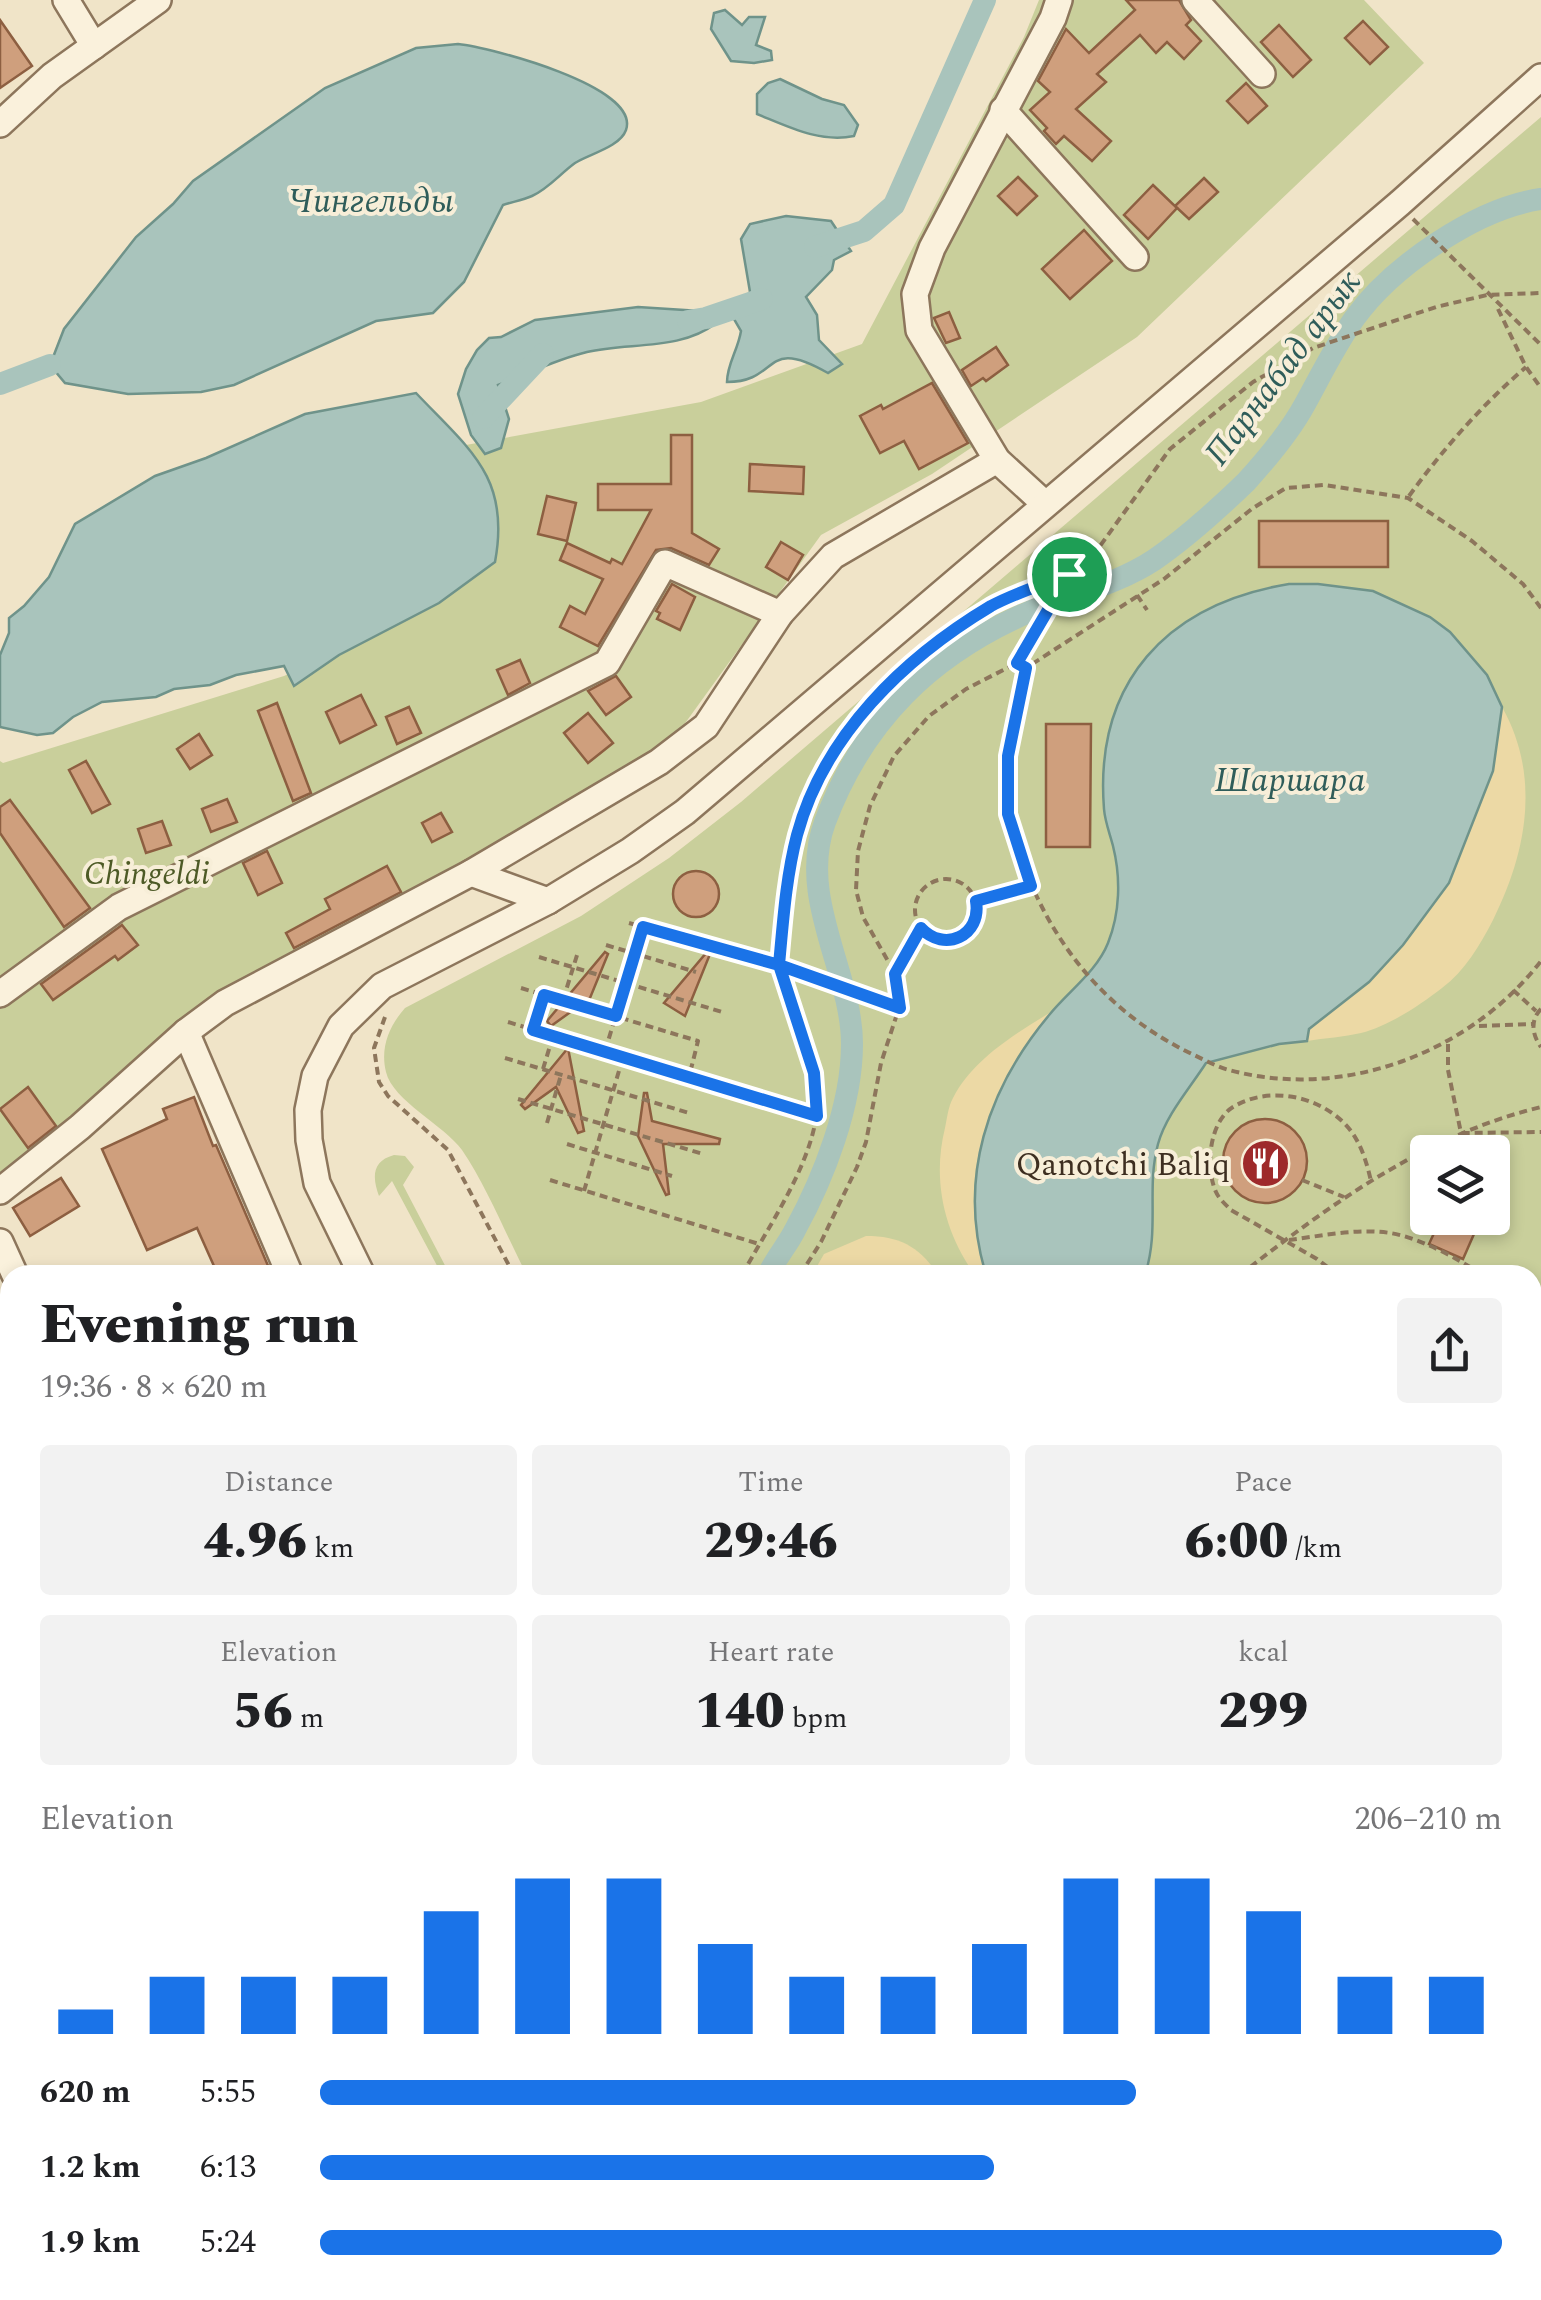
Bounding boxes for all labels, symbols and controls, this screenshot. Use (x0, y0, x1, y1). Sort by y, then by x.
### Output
water label: Чингельды (288, 175, 454, 228)
water label: Парнабад арык (1192, 258, 1375, 477)
pin (1027, 532, 1112, 617)
icon: arrive (1042, 547, 1097, 602)
water label: Шаршара (1215, 754, 1366, 807)
park label: Chingeldi (84, 850, 210, 899)
map controls (1410, 1135, 1510, 1235)
button: layers (1410, 1135, 1510, 1235)
restaurant icon: Qanotchi Baliq (1239, 1138, 1291, 1190)
place label: Qanotchi Baliq (1016, 1141, 1230, 1190)
text: Evening run (40, 1284, 358, 1367)
button: share (1397, 1298, 1502, 1403)
text: 19:36 · 8 × 620 m (40, 1363, 268, 1412)
text: Distance (224, 1461, 333, 1504)
text: Time (738, 1461, 804, 1504)
text: Pace (1234, 1461, 1292, 1504)
text: 4.96 (203, 1504, 307, 1580)
text: 29:46 (704, 1504, 838, 1580)
text: 6:00 (1184, 1504, 1288, 1580)
text: km (307, 1527, 354, 1570)
text: /km (1288, 1527, 1342, 1570)
text: Elevation (220, 1631, 337, 1674)
text: Heart rate (708, 1631, 834, 1674)
text: kcal (1238, 1631, 1288, 1674)
text: 56 (233, 1674, 293, 1750)
text: 140 (695, 1674, 785, 1750)
text: 299 (1218, 1674, 1308, 1750)
text: m (293, 1697, 324, 1740)
text: bpm (785, 1697, 847, 1740)
text: Elevation (40, 1795, 174, 1844)
text: 206–210 m (1354, 1795, 1502, 1844)
text: 620 m (40, 2068, 131, 2117)
text: 5:55 (200, 2068, 256, 2117)
text: 1.2 km (40, 2143, 141, 2192)
text: 6:13 (200, 2143, 256, 2192)
text: 1.9 km (40, 2218, 141, 2267)
text: 5:24 (200, 2218, 256, 2267)

